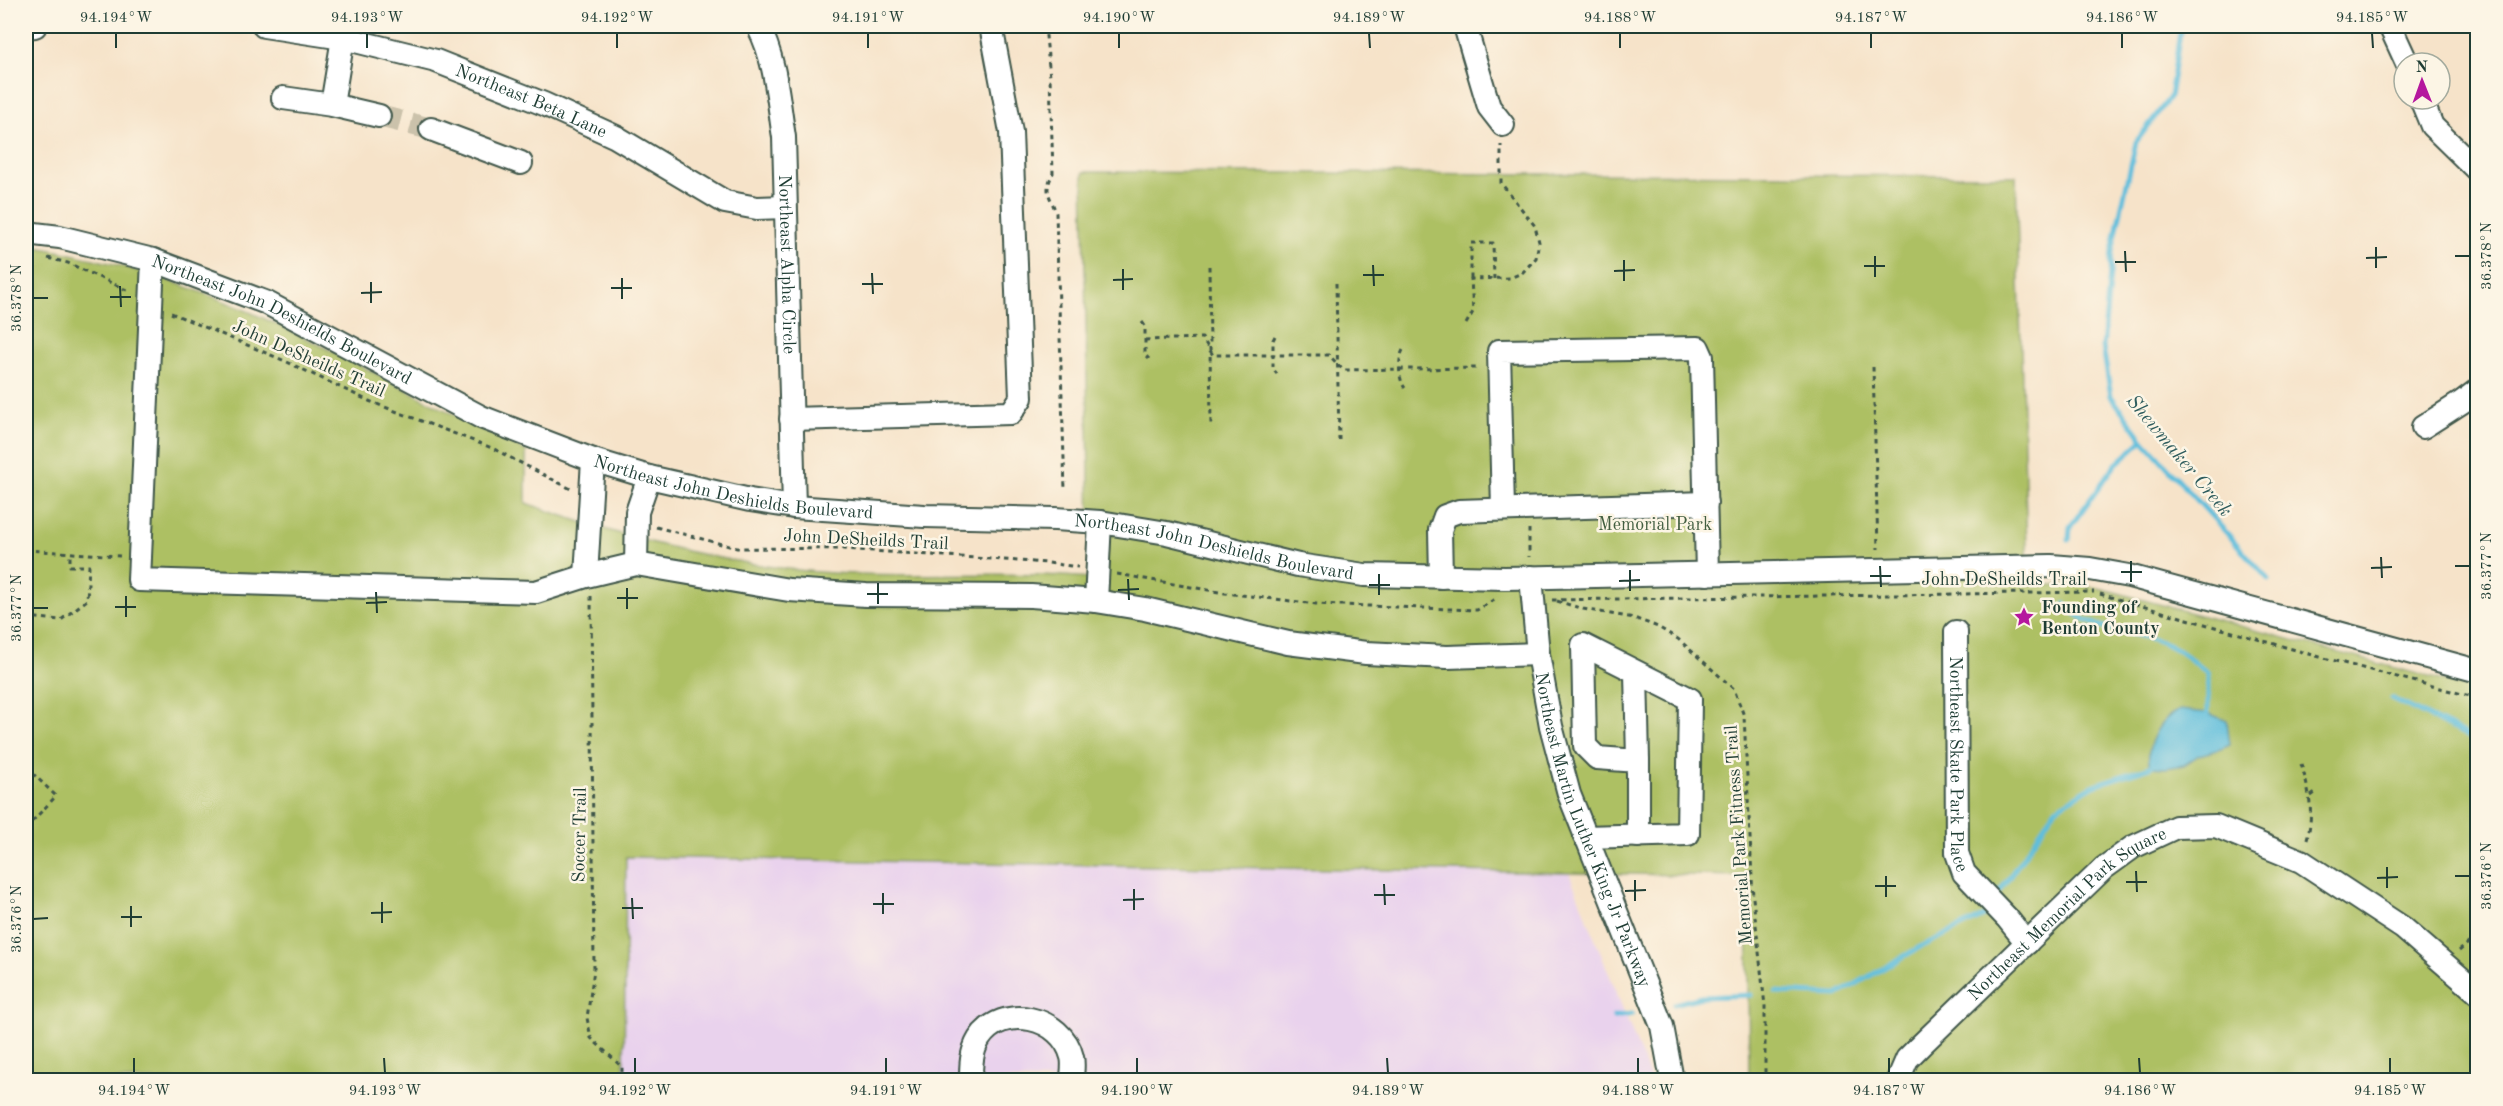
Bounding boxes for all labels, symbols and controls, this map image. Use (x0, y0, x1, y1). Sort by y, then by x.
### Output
text: 94.194°W (80, 11, 152, 26)
text: 94.193°W (331, 11, 403, 26)
text: 94.192°W (581, 11, 653, 26)
text: 94.191°W (832, 11, 904, 26)
text: 94.190°W (1083, 11, 1155, 26)
text: 94.189°W (1333, 11, 1405, 26)
text: 94.188°W (1584, 11, 1656, 26)
text: 94.187°W (1835, 11, 1907, 26)
text: 94.186°W (2086, 11, 2158, 26)
text: 94.185°W (2336, 11, 2408, 26)
north arrow (2392, 51, 2452, 111)
text: N (2416, 60, 2429, 76)
street label: Northeast Beta Lane (453, 62, 609, 142)
street label: Northeast Alpha Circle (775, 174, 798, 354)
text: 36.378°N (2480, 222, 2495, 290)
street label: Northeast John Deshields Boulevard (149, 252, 414, 388)
text: 36.378°N (10, 264, 25, 332)
street label: John DeSheilds Trail (229, 317, 388, 401)
water label: Shewmaker Creek (2122, 391, 2235, 521)
street label: Northeast John Deshields Boulevard (591, 453, 874, 522)
street label: Northeast John Deshields Boulevard (1073, 512, 1355, 583)
park label: Memorial Park (1598, 516, 1712, 534)
street label: John DeSheilds Trail (783, 527, 949, 553)
text: 36.377°N (2480, 532, 2495, 600)
street label: John DeSheilds Trail (1921, 571, 2087, 589)
text: 36.377°N (10, 574, 25, 642)
place label: Founding of Benton County (2041, 599, 2160, 638)
place icon: Founding of Benton County (2012, 605, 2036, 629)
street label: Northeast Skate Park Place (1946, 656, 1971, 874)
street label: Northeast Martin Luther King Jr Parkway (1531, 671, 1654, 991)
street label: Memorial Park Fitness Trail (1722, 724, 1756, 946)
street label: Soccer Trail (570, 787, 590, 883)
street label: Northeast Memorial Park Square (1965, 825, 2169, 1004)
text: 36.376°N (2480, 842, 2495, 910)
text: 36.376°N (10, 885, 25, 953)
text: 94.194°W (98, 1084, 170, 1099)
text: 94.193°W (349, 1084, 421, 1099)
text: 94.192°W (599, 1084, 671, 1099)
text: 94.191°W (850, 1084, 922, 1099)
text: 94.190°W (1101, 1084, 1173, 1099)
text: 94.189°W (1352, 1084, 1424, 1099)
text: 94.188°W (1602, 1084, 1674, 1099)
text: 94.187°W (1853, 1084, 1925, 1099)
text: 94.186°W (2104, 1084, 2176, 1099)
text: 94.185°W (2354, 1084, 2426, 1099)

